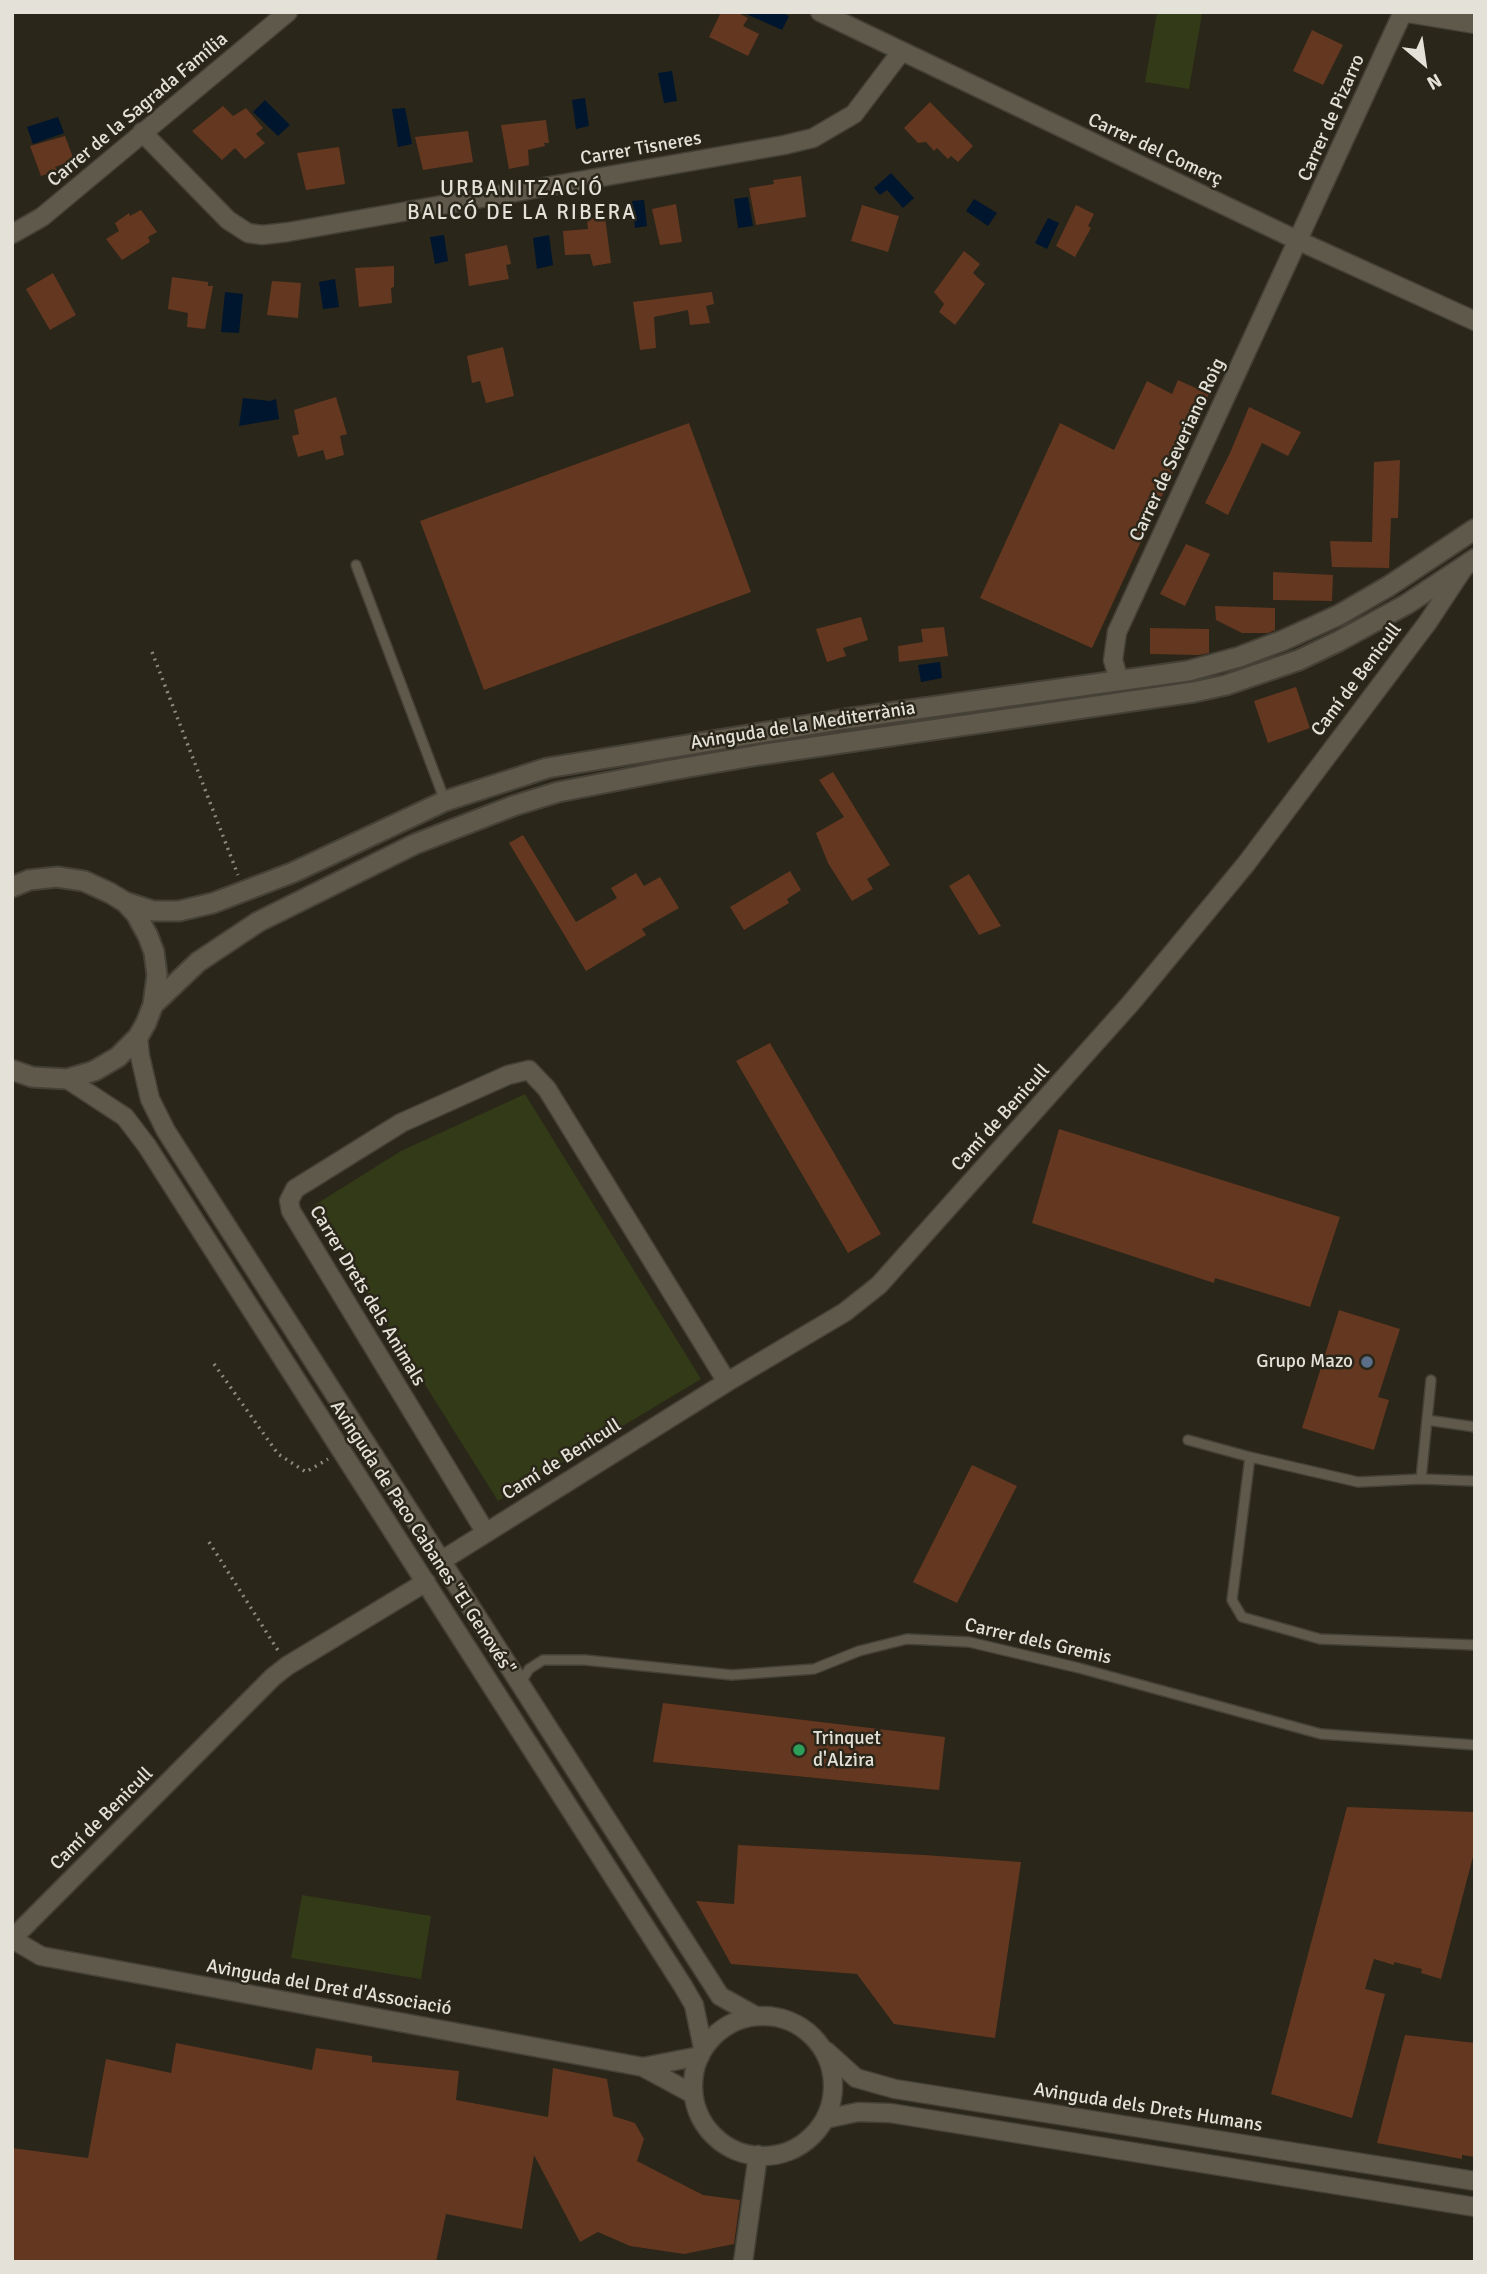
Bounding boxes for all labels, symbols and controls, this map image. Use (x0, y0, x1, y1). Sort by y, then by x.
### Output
street label: Carrer de la Sagrada Família (43, 28, 233, 192)
north arrow (1389, 28, 1459, 98)
street label: Carrer de Pizarro (1294, 51, 1370, 185)
text: N (1423, 68, 1446, 95)
street label: Carrer del Comerç (1084, 109, 1226, 191)
street label: Carrer Tisneres (579, 127, 703, 171)
district label: URBANITZACIÓ BALCÓ DE LA RIBERA (409, 176, 635, 226)
street label: Carrer de Severiano Roig (1126, 355, 1230, 545)
street label: Camí de Benicull (1307, 619, 1407, 741)
street label: Avinguda de la Mediterrània (689, 697, 917, 755)
street label: Camí de Benicull (947, 1060, 1055, 1176)
street label: Carrer Drets dels Animals (304, 1202, 430, 1390)
place label: Grupo Mazo (1256, 1351, 1353, 1373)
marker: Grupo Mazo (1359, 1354, 1375, 1370)
street label: Avinguda de Paco Cabanes "El Genovés" (325, 1397, 519, 1679)
street label: Camí de Benicull (498, 1414, 626, 1506)
street label: Carrer dels Gremis (962, 1614, 1114, 1670)
place label: Trinquet d'Alzira (813, 1728, 881, 1772)
marker: Trinquet d'Alzira (791, 1742, 807, 1758)
street label: Camí de Benicull (46, 1763, 158, 1875)
street label: Avinguda del Dret d'Associació (205, 1955, 453, 2021)
street label: Avinguda dels Drets Humans (1032, 2079, 1264, 2137)

